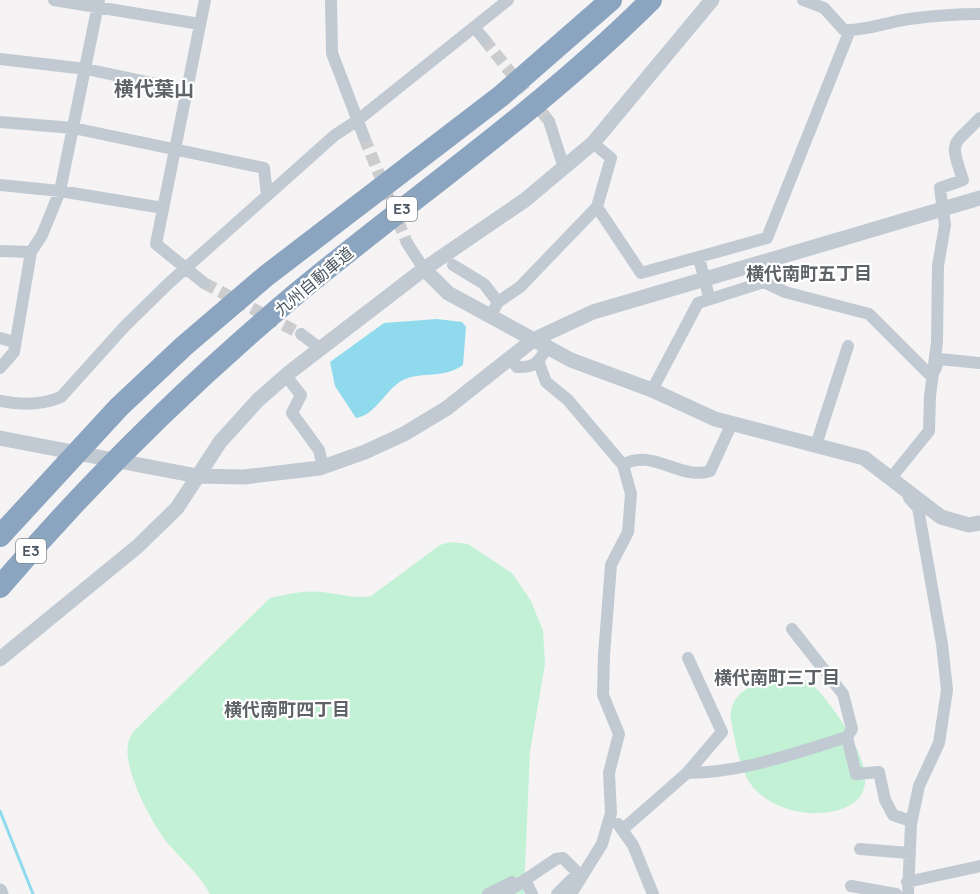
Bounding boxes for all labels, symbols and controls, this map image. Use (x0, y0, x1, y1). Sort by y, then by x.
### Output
district label: 横代葉山 (114, 75, 194, 102)
road number: E3 (387, 197, 417, 221)
street label: 九州自動車道 (270, 242, 358, 320)
district label: 横代南町五丁目 (746, 261, 872, 285)
road number: E3 (16, 539, 46, 563)
district label: 横代南町三丁目 (714, 665, 840, 689)
district label: 横代南町四丁目 (224, 697, 350, 721)

